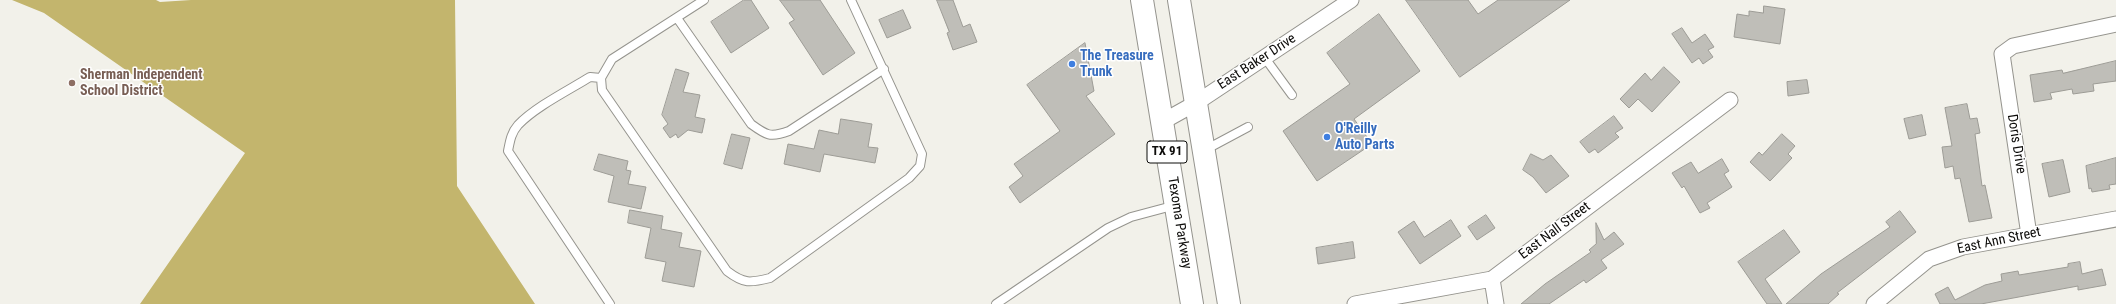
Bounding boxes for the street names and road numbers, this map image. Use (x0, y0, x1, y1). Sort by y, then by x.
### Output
street label: East Baker Drive (1215, 30, 1299, 94)
street label: Doris Drive (2003, 113, 2029, 175)
road number: TX 91 (1147, 141, 1187, 163)
street label: Texoma Parkway (1163, 176, 1195, 270)
street label: East Nall Street (1516, 199, 1594, 263)
street label: East Ann Street (1956, 224, 2042, 258)

